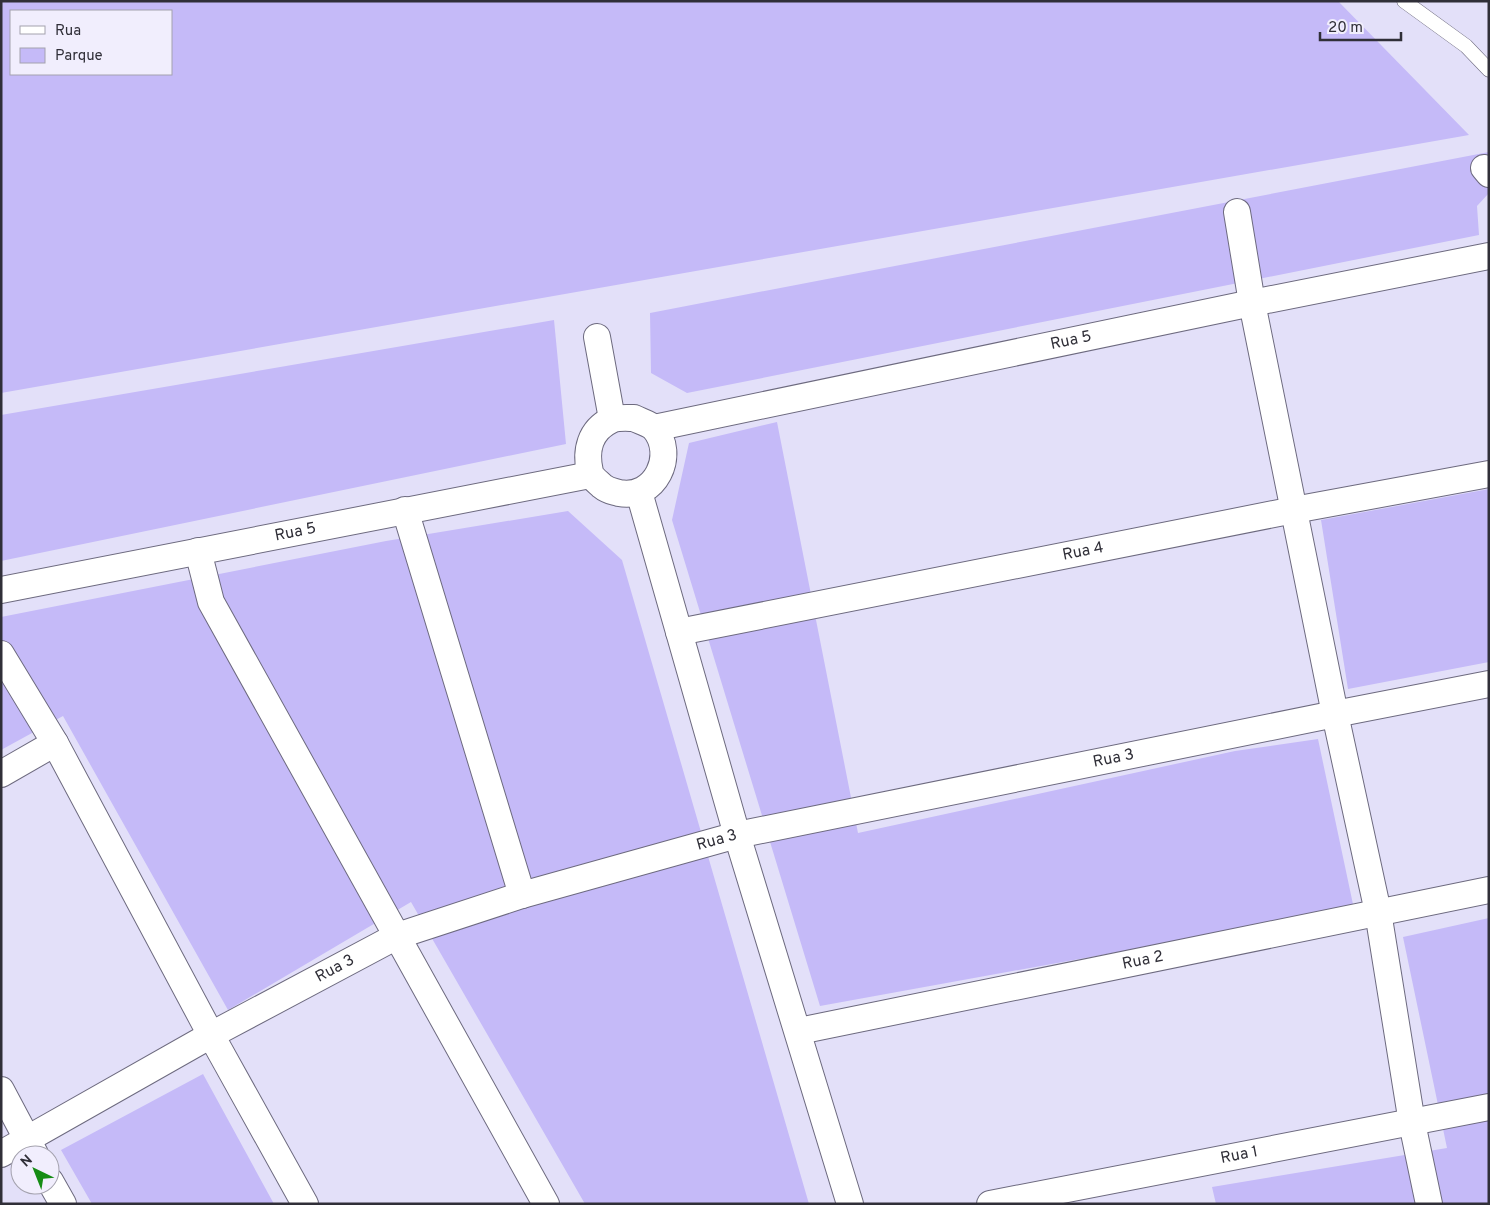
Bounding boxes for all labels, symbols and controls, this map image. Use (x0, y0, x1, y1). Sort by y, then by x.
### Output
legend (10, 10, 172, 75)
scale bar (1320, 10, 1401, 42)
text: 20 m (1328, 19, 1363, 38)
text: Rua (55, 22, 81, 41)
text: Parque (55, 47, 103, 66)
street label: Rua 5 (1049, 327, 1093, 355)
street label: Rua 5 (273, 519, 318, 546)
street label: Rua 4 (1061, 538, 1106, 566)
street label: Rua 3 (1091, 745, 1136, 773)
street label: Rua 3 (694, 825, 740, 856)
street label: Rua 2 (1121, 947, 1165, 975)
street label: Rua 3 (312, 950, 358, 987)
street label: Rua 1 (1219, 1142, 1260, 1169)
north arrow (10, 1145, 60, 1195)
text: N (18, 1152, 37, 1171)

